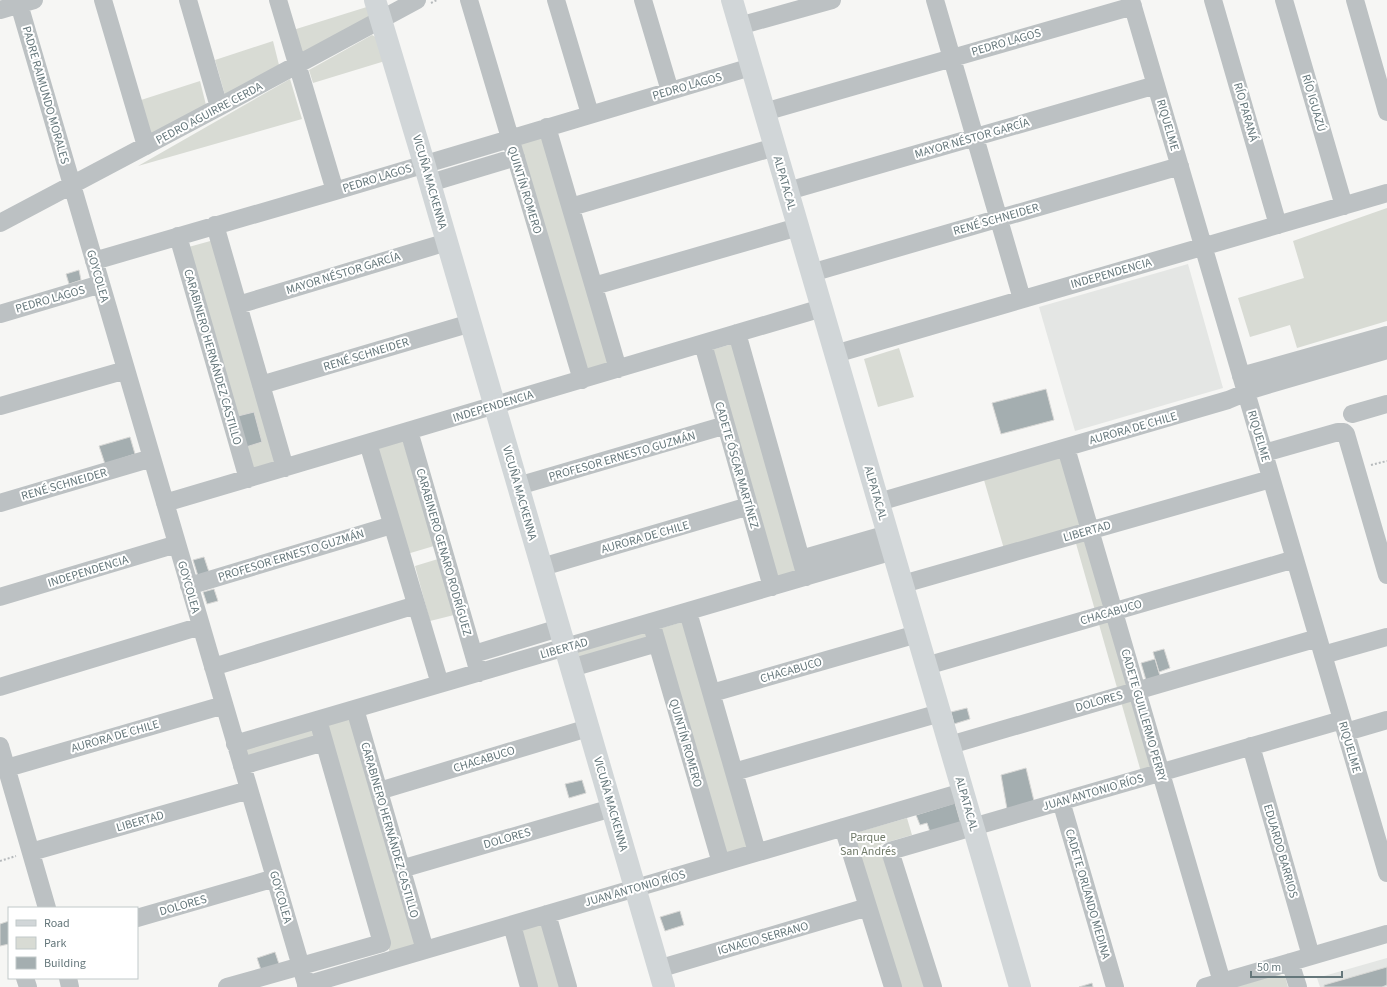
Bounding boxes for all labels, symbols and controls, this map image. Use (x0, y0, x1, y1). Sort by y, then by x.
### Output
street label: PADRE RAIMUNDO MORALES (18, 24, 73, 166)
street label: PEDRO LAGOS (969, 24, 1043, 61)
street label: PEDRO LAGOS (650, 68, 724, 105)
street label: RÍO IGUAZÚ (1297, 72, 1330, 134)
street label: PEDRO AGUIRRE CERDA (153, 78, 266, 149)
street label: RÍO PARANÁ (1229, 81, 1262, 144)
street label: RIQUELME (1152, 97, 1183, 153)
street label: MAYOR NÉSTOR GARCÍA (913, 114, 1032, 163)
street label: VICUÑA MACKENNA (408, 133, 451, 232)
street label: QUINTÍN ROMERO (503, 144, 546, 236)
street label: ALPATACAL (769, 154, 800, 213)
street label: PEDRO LAGOS (340, 160, 414, 197)
street label: RENÉ SCHNEIDER (951, 199, 1041, 240)
street label: GOYCOLEA (82, 248, 113, 305)
street label: MAYOR NÉSTOR GARCÍA (284, 248, 403, 299)
street label: INDEPENDENCIA (1069, 254, 1154, 293)
street label: CARABINERO HERNÁNDEZ CASTILLO (179, 267, 246, 447)
street label: PEDRO LAGOS (13, 281, 87, 318)
street label: RENÉ SCHNEIDER (321, 333, 411, 376)
street label: INDEPENDENCIA (451, 386, 536, 427)
street label: CADETE ÓSCAR MARTÍNEZ (710, 400, 763, 531)
street label: AURORA DE CHILE (1087, 408, 1179, 449)
street label: RIQUELME (1243, 408, 1274, 464)
street label: PROFESOR ERNESTO GUZMÁN (547, 427, 698, 486)
street label: VICUÑA MACKENNA (498, 444, 541, 543)
street label: RENÉ SCHNEIDER (19, 464, 109, 505)
street label: ALPATACAL (860, 464, 891, 523)
street label: CARABINERO GENARO RODRÍGUEZ (411, 466, 476, 638)
street label: AURORA DE CHILE (599, 517, 691, 558)
street label: LIBERTAD (1061, 517, 1113, 546)
street label: PROFESOR ERNESTO GUZMÁN (216, 525, 366, 586)
street label: INDEPENDENCIA (46, 551, 131, 592)
street label: GOYCOLEA (173, 559, 204, 616)
street label: CHACABUCO (1078, 596, 1144, 629)
street label: LIBERTAD (538, 634, 590, 663)
street label: CADETE GUILLERMO PERRY (1116, 647, 1171, 784)
street label: CHACABUCO (758, 654, 824, 687)
street label: DOLORES (1074, 687, 1125, 716)
street label: QUINTÍN ROMERO (665, 697, 706, 789)
street label: AURORA DE CHILE (69, 716, 161, 757)
street label: RIQUELME (1334, 719, 1365, 775)
street label: CARABINERO HERNÁNDEZ CASTILLO (356, 740, 423, 920)
street label: CHACABUCO (451, 742, 517, 777)
street label: VICUÑA MACKENNA (589, 755, 632, 854)
street label: JUAN ANTONIO RÍOS (1041, 770, 1145, 815)
street label: ALPATACAL (951, 775, 982, 834)
street label: EDUARDO BARRIOS (1259, 802, 1302, 900)
street label: LIBERTAD (114, 807, 166, 836)
street label: DOLORES (482, 824, 533, 853)
street label: CADETE ORLANDO MEDINA (1061, 827, 1114, 962)
park label: Parque San Andrés (840, 829, 896, 860)
street label: JUAN ANTONIO RÍOS (583, 866, 687, 911)
street label: GOYCOLEA (265, 869, 296, 926)
street label: DOLORES (158, 891, 209, 920)
legend (8, 907, 138, 979)
text: Road (44, 915, 70, 932)
street label: IGNACIO SERRANO (716, 917, 811, 960)
text: Park (44, 935, 66, 952)
scale bar (1251, 953, 1342, 979)
text: Building (44, 955, 86, 972)
text: 50 m (1257, 959, 1281, 976)

